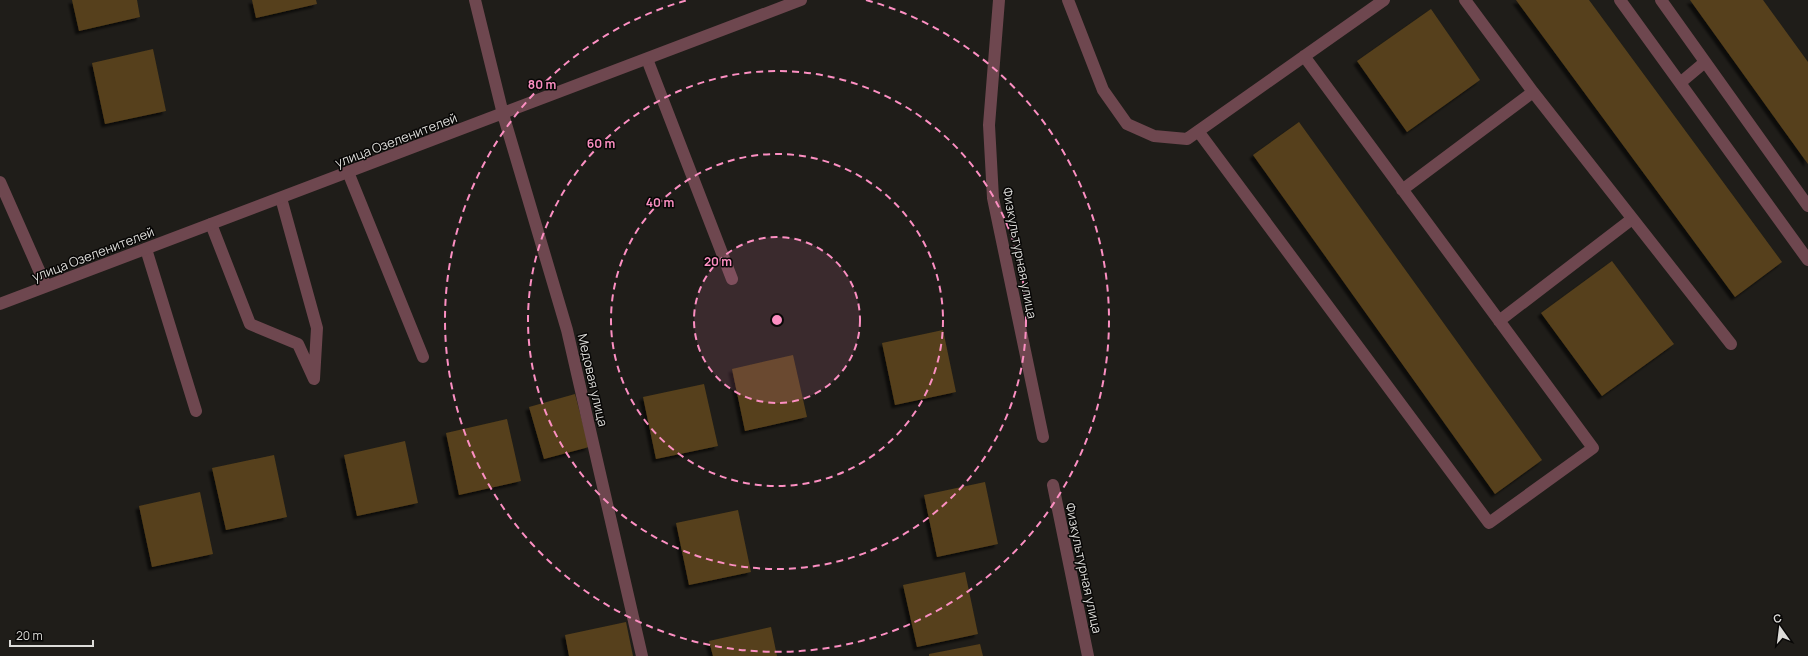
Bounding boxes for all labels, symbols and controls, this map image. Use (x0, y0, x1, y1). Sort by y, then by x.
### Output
text: 80 m (528, 76, 556, 93)
street label: улица Озеленителей (332, 108, 460, 172)
text: 60 m (587, 135, 615, 152)
street label: Физкультурная улица (998, 186, 1042, 320)
text: 40 m (646, 194, 674, 211)
street label: улица Озеленителей (29, 222, 157, 286)
text: 20 m (704, 253, 732, 270)
centre of rings (770, 313, 784, 327)
street label: Медовая улица (574, 332, 612, 428)
street label: Физкультурная улица (1061, 501, 1107, 635)
north arrow (1760, 608, 1800, 648)
text: С (1772, 610, 1783, 626)
scale bar (10, 622, 93, 648)
text: 20 m (16, 627, 43, 644)

